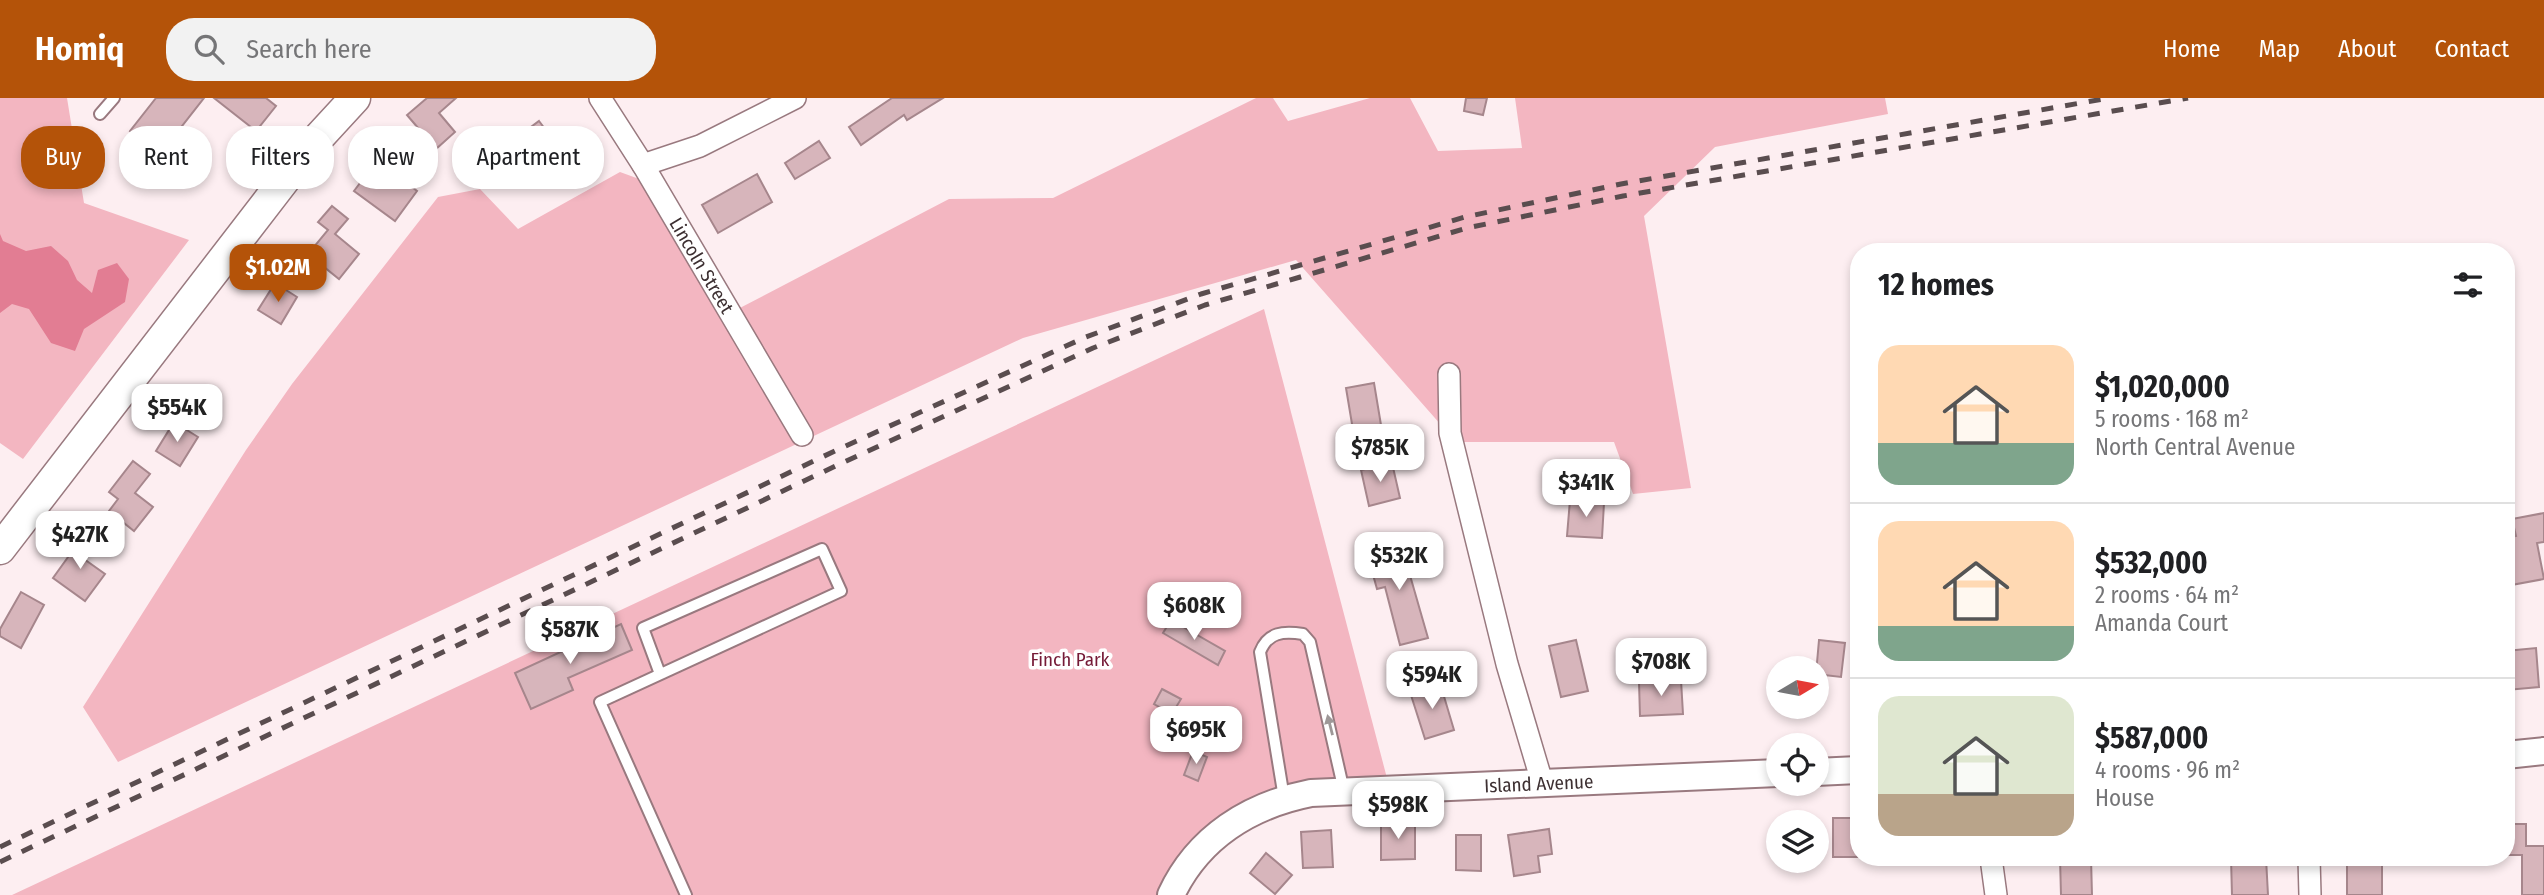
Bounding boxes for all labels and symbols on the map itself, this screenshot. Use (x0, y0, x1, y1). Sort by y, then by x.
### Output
street label: Lincoln Street (665, 213, 740, 318)
pin: $1.02M (221, 244, 335, 304)
pin: $554K (128, 384, 226, 444)
pin: $785K (1331, 424, 1429, 484)
pin: $341K (1537, 460, 1635, 519)
pin: $427K (31, 512, 129, 571)
pin: $532K (1350, 532, 1448, 592)
pin: $608K (1145, 582, 1243, 642)
pin: $587K (521, 606, 619, 666)
pin: $708K (1612, 638, 1710, 698)
park label: Finch Park (1031, 648, 1110, 671)
pin: $594K (1383, 652, 1481, 711)
north arrow (1766, 656, 1829, 719)
pin: $695K (1147, 706, 1245, 766)
one-way arrow (1324, 714, 1335, 736)
street label: Island Avenue (1484, 769, 1594, 797)
pin: $598K (1349, 782, 1447, 841)

